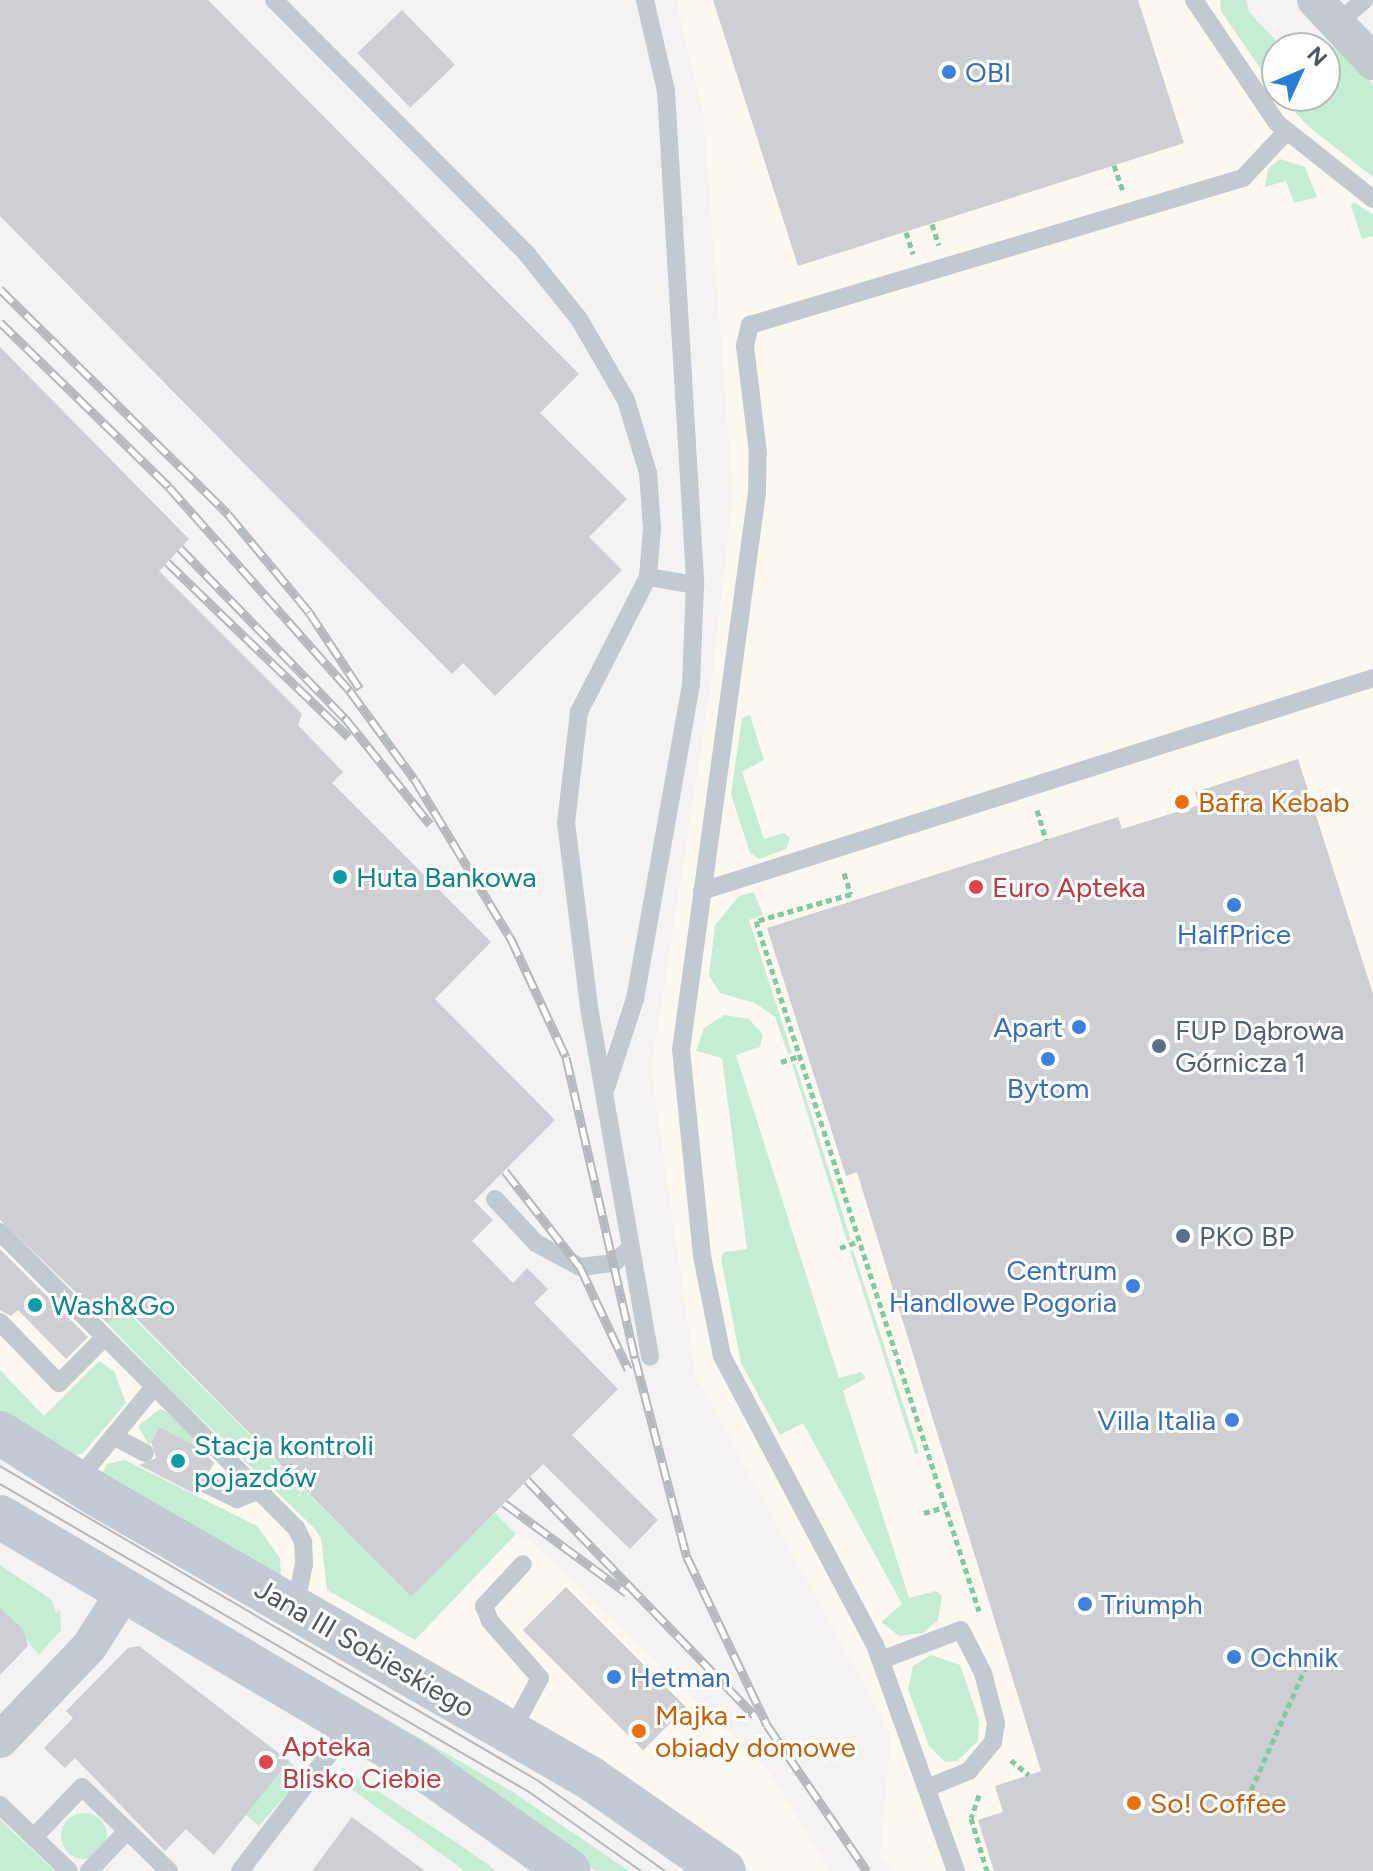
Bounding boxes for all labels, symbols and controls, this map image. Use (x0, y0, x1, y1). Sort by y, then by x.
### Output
north arrow (1261, 32, 1341, 112)
text: N (1302, 41, 1333, 72)
place label: OBI (965, 55, 1011, 89)
marker: OBI (940, 63, 958, 81)
place label: Bafra Kebab (1198, 785, 1350, 819)
marker: Bafra Kebab (1173, 793, 1191, 811)
place label: Huta Bankowa (356, 860, 536, 894)
marker: Huta Bankowa (331, 868, 349, 886)
place label: Euro Apteka (992, 870, 1146, 904)
marker: Euro Apteka (967, 878, 985, 896)
marker: HalfPrice (1225, 896, 1243, 914)
place label: HalfPrice (1177, 917, 1291, 951)
place label: Apart (993, 1010, 1063, 1044)
place label: FUP Dąbrowa Górnicza 1 (1175, 1013, 1344, 1079)
marker: Apart (1070, 1018, 1088, 1036)
marker: FUP Dąbrowa Górnicza 1 (1150, 1037, 1168, 1055)
marker: Bytom (1039, 1050, 1057, 1068)
place label: Bytom (1007, 1071, 1089, 1105)
place label: PKO BP (1199, 1219, 1294, 1253)
marker: PKO BP (1174, 1227, 1192, 1245)
place label: Centrum Handlowe Pogoria (889, 1253, 1117, 1319)
marker: Centrum Handlowe Pogoria (1124, 1277, 1142, 1295)
place label: Wash&Go (51, 1288, 175, 1322)
marker: Wash&Go (26, 1296, 44, 1314)
place label: Villa Italia (1097, 1403, 1216, 1437)
marker: Villa Italia (1223, 1411, 1241, 1429)
place label: Stacja kontroli pojazdów (194, 1428, 374, 1494)
marker: Stacja kontroli pojazdów (169, 1452, 187, 1470)
street label: Jana III Sobieskiego (249, 1571, 481, 1725)
place label: Triumph (1101, 1587, 1203, 1621)
marker: Triumph (1076, 1595, 1094, 1613)
place label: Ochnik (1250, 1640, 1338, 1674)
marker: Ochnik (1225, 1648, 1243, 1666)
place label: Hetman (630, 1660, 731, 1694)
marker: Hetman (605, 1668, 623, 1686)
place label: Majka - obiady domowe (655, 1698, 856, 1764)
marker: Majka - obiady domowe (630, 1722, 648, 1740)
place label: Apteka Blisko Ciebie (282, 1729, 441, 1795)
marker: Apteka Blisko Ciebie (257, 1753, 275, 1771)
place label: So! Coffee (1150, 1786, 1286, 1820)
marker: So! Coffee (1125, 1794, 1143, 1812)

